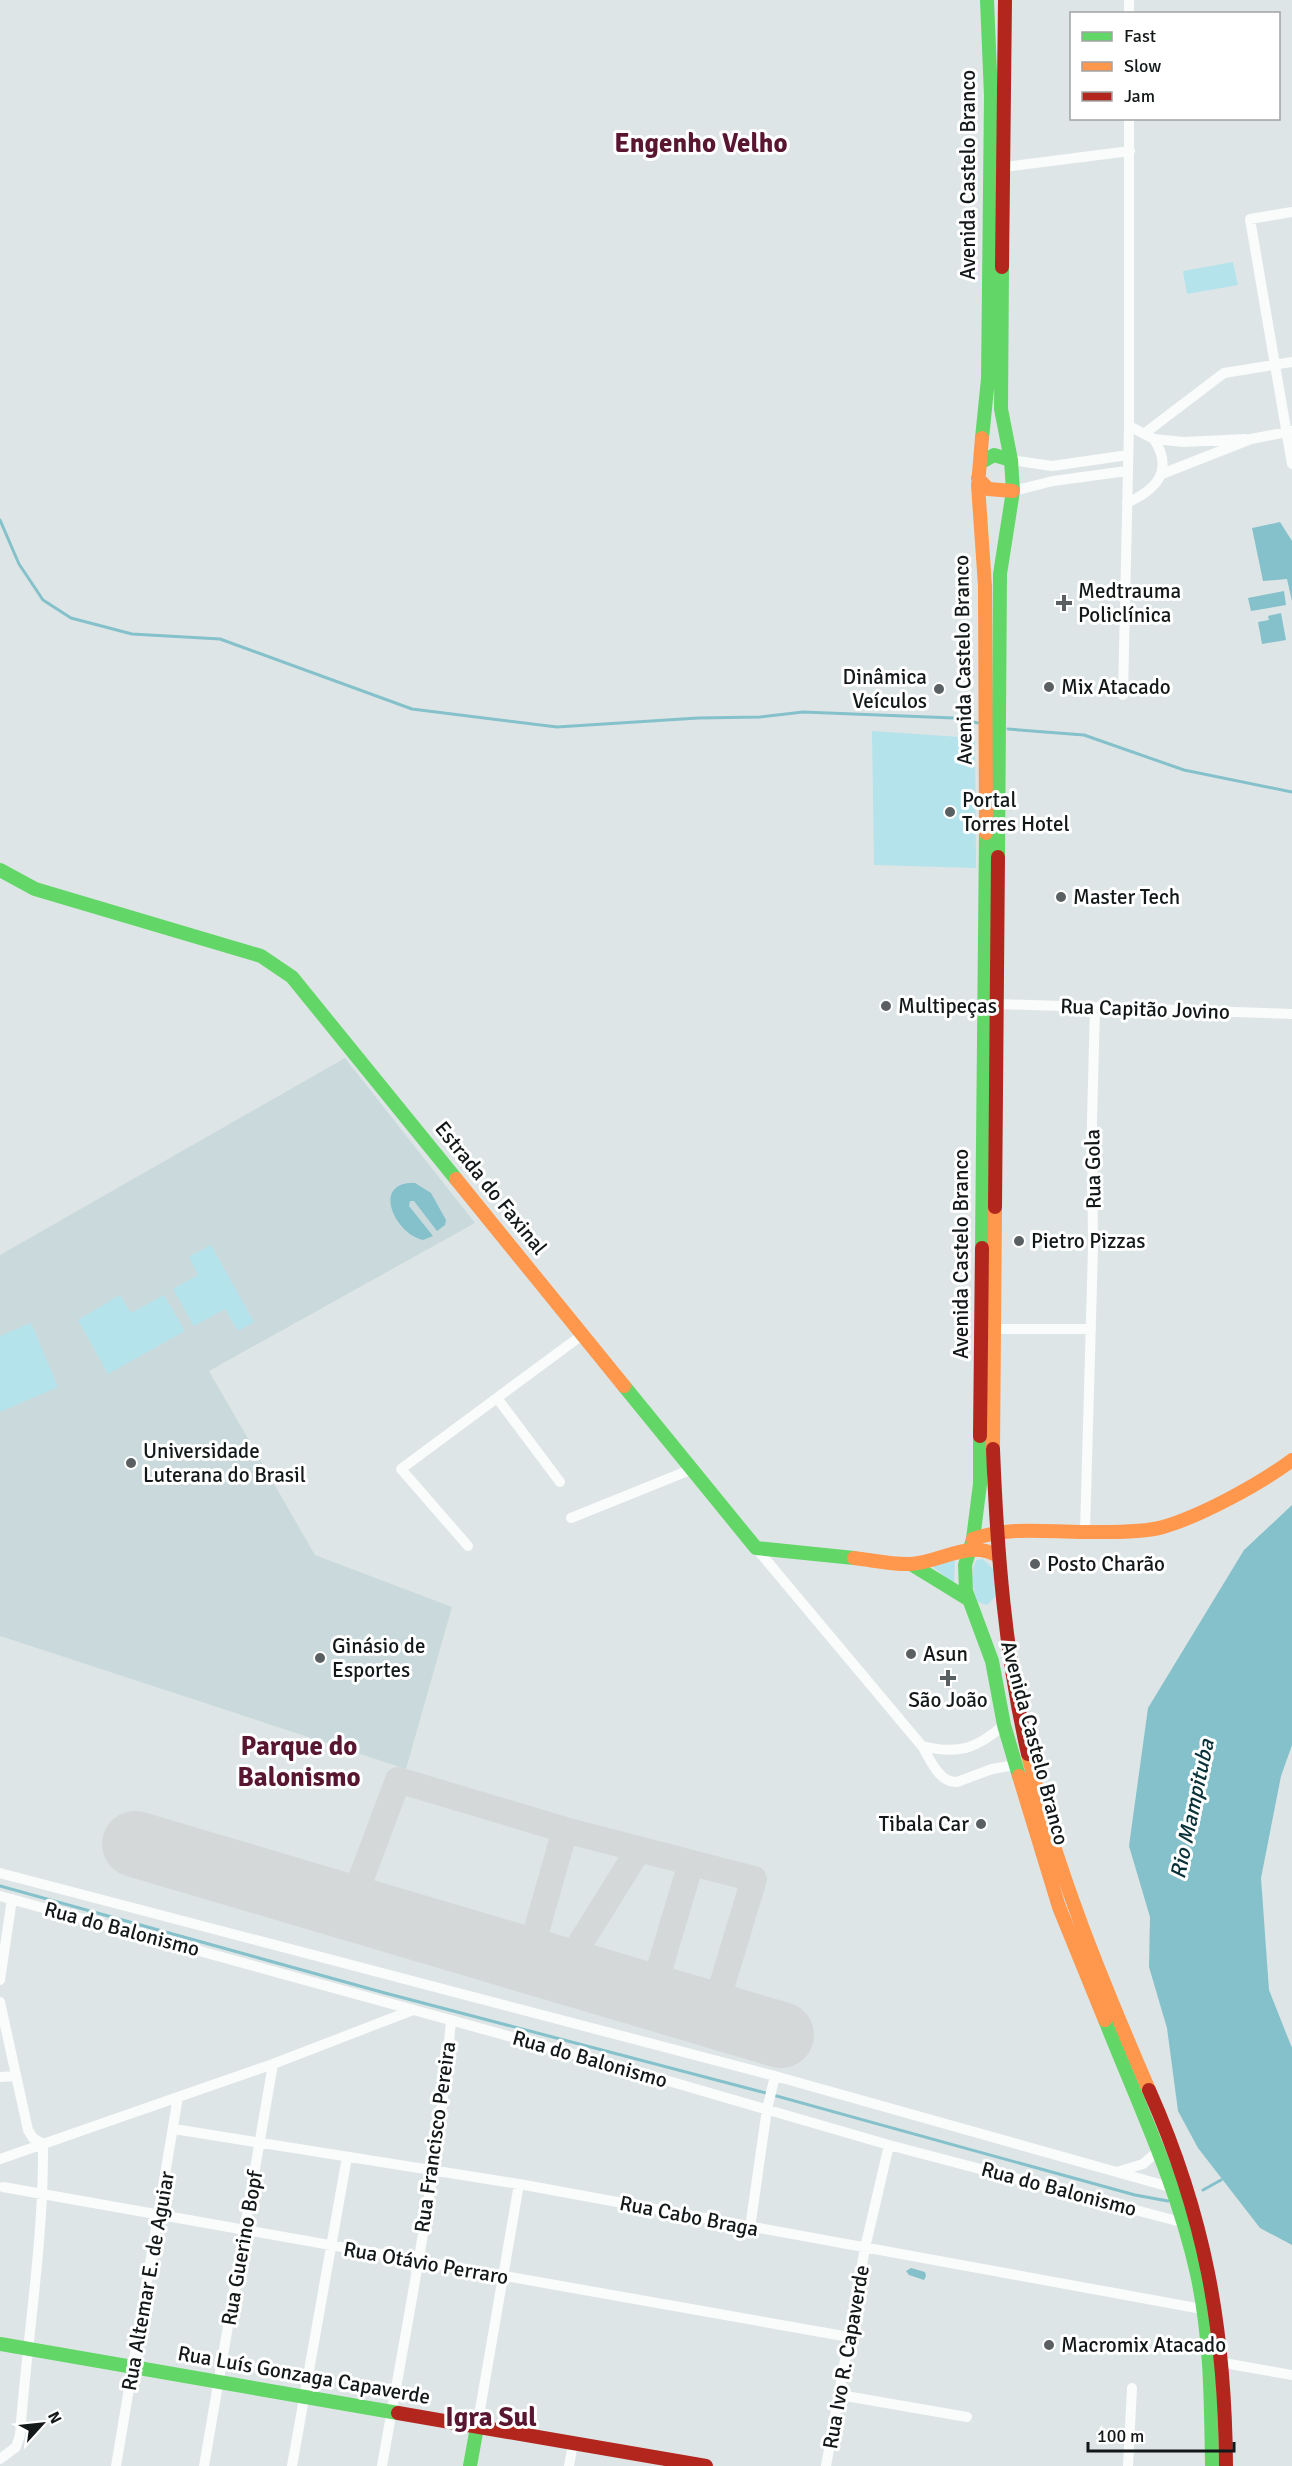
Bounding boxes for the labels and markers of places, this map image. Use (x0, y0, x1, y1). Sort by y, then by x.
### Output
place label: Medtrauma Policlínica (1078, 578, 1181, 628)
marker: Medtrauma Policlínica (1055, 594, 1073, 612)
place label: Dinâmica Veículos (843, 664, 927, 714)
place label: Mix Atacado (1061, 674, 1171, 700)
marker: Mix Atacado (1042, 680, 1056, 694)
marker: Dinâmica Veículos (932, 682, 946, 696)
place label: Portal Torres Hotel (962, 787, 1070, 837)
marker: Portal Torres Hotel (943, 805, 957, 819)
place label: Master Tech (1073, 884, 1180, 910)
marker: Master Tech (1054, 890, 1068, 904)
place label: Multipeças (898, 993, 997, 1019)
marker: Multipeças (879, 999, 893, 1013)
place label: Pietro Pizzas (1031, 1228, 1146, 1254)
marker: Pietro Pizzas (1012, 1234, 1026, 1248)
place label: Universidade Luterana do Brasil (143, 1438, 306, 1488)
marker: Universidade Luterana do Brasil (124, 1456, 138, 1470)
place label: Posto Charão (1047, 1551, 1165, 1577)
marker: Posto Charão (1028, 1557, 1042, 1571)
place label: Ginásio de Esportes (332, 1633, 425, 1683)
place label: Asun (923, 1641, 968, 1667)
marker: Asun (904, 1647, 918, 1661)
marker: Ginásio de Esportes (313, 1651, 327, 1665)
marker: São João (941, 1671, 955, 1685)
place label: São João (908, 1687, 988, 1713)
place label: Tibala Car (879, 1811, 969, 1837)
marker: Tibala Car (974, 1817, 988, 1831)
place label: Macromix Atacado (1061, 2332, 1226, 2358)
marker: Macromix Atacado (1042, 2338, 1056, 2352)

